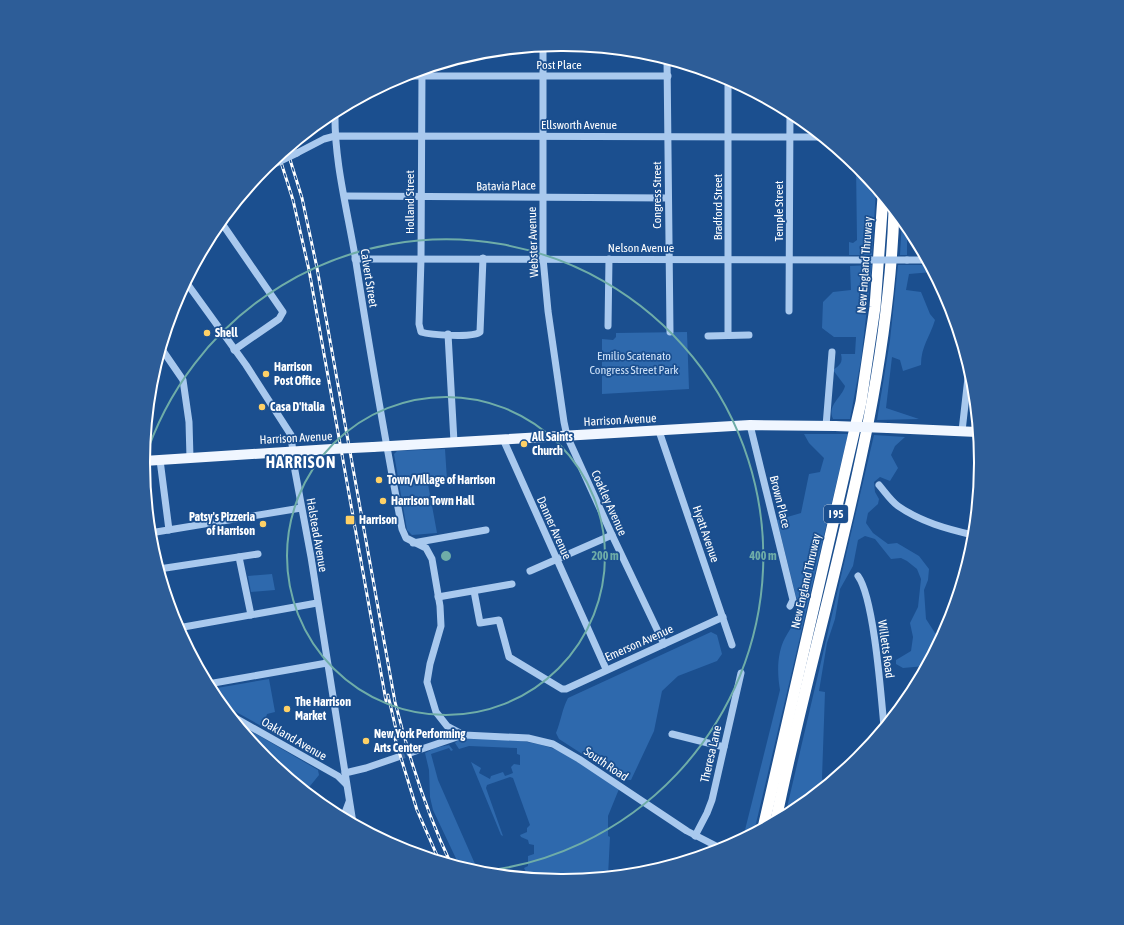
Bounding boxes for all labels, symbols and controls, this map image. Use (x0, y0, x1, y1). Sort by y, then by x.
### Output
street label: Post Place (536, 58, 582, 72)
street label: Ellsworth Avenue (541, 118, 617, 132)
street label: Congress Street (650, 161, 664, 229)
street label: Holland Street (403, 169, 417, 234)
street label: Bradford Street (711, 173, 725, 240)
street label: Batavia Place (476, 178, 536, 194)
street label: Temple Street (772, 180, 786, 241)
street label: Webster Avenue (525, 206, 541, 278)
street label: New England Thruway (855, 216, 875, 314)
street label: Nelson Avenue (608, 241, 674, 255)
street label: Calvert Street (357, 248, 381, 309)
place label: Shell (215, 326, 238, 340)
marker: Shell (202, 328, 212, 338)
park label: Emilio Scatenato Congress Street Park (589, 349, 679, 377)
place label: Harrison Post Office (274, 360, 321, 388)
marker: Harrison Post Office (261, 369, 271, 379)
place label: Casa D'Italia (270, 400, 325, 414)
marker: Casa D'Italia (257, 402, 267, 412)
street label: Harrison Avenue (583, 411, 657, 429)
street label: Harrison Avenue (259, 429, 333, 447)
place label: All Saints Church (531, 430, 574, 458)
marker: All Saints Church (519, 439, 529, 449)
district label: HARRISON (266, 453, 336, 471)
street label: Coakley Avenue (588, 468, 630, 538)
place label: Town/Village of Harrison (387, 473, 496, 487)
street label: Brown Place (767, 474, 793, 530)
marker: Town/Village of Harrison (374, 475, 384, 485)
place label: Harrison Town Hall (391, 494, 475, 508)
street label: Danner Avenue (534, 494, 574, 562)
marker: Harrison Town Hall (378, 496, 388, 506)
street label: Halstead Avenue (304, 497, 330, 573)
street label: Hyatt Avenue (690, 504, 722, 564)
road number: I 95 (824, 505, 848, 523)
place label: Patsy's Pizzeria of Harrison (189, 510, 255, 538)
place label: Harrison (359, 513, 397, 527)
marker: Harrison (344, 514, 356, 526)
marker: Patsy's Pizzeria of Harrison (258, 519, 268, 529)
street label: New England Thruway (788, 532, 824, 630)
centre of rings (439, 549, 453, 563)
text: 200 m (591, 549, 619, 563)
text: 400 m (748, 549, 777, 563)
street label: Willetts Road (875, 619, 897, 679)
street label: Emerson Avenue (603, 622, 675, 664)
place label: The Harrison Market (295, 695, 351, 723)
marker: The Harrison Market (282, 704, 292, 714)
street label: Oakland Avenue (259, 715, 329, 763)
street label: Theresa Lane (698, 724, 724, 784)
place label: New York Performing Arts Center (373, 727, 466, 755)
marker: New York Performing Arts Center (361, 736, 371, 746)
street label: South Road (581, 744, 631, 784)

